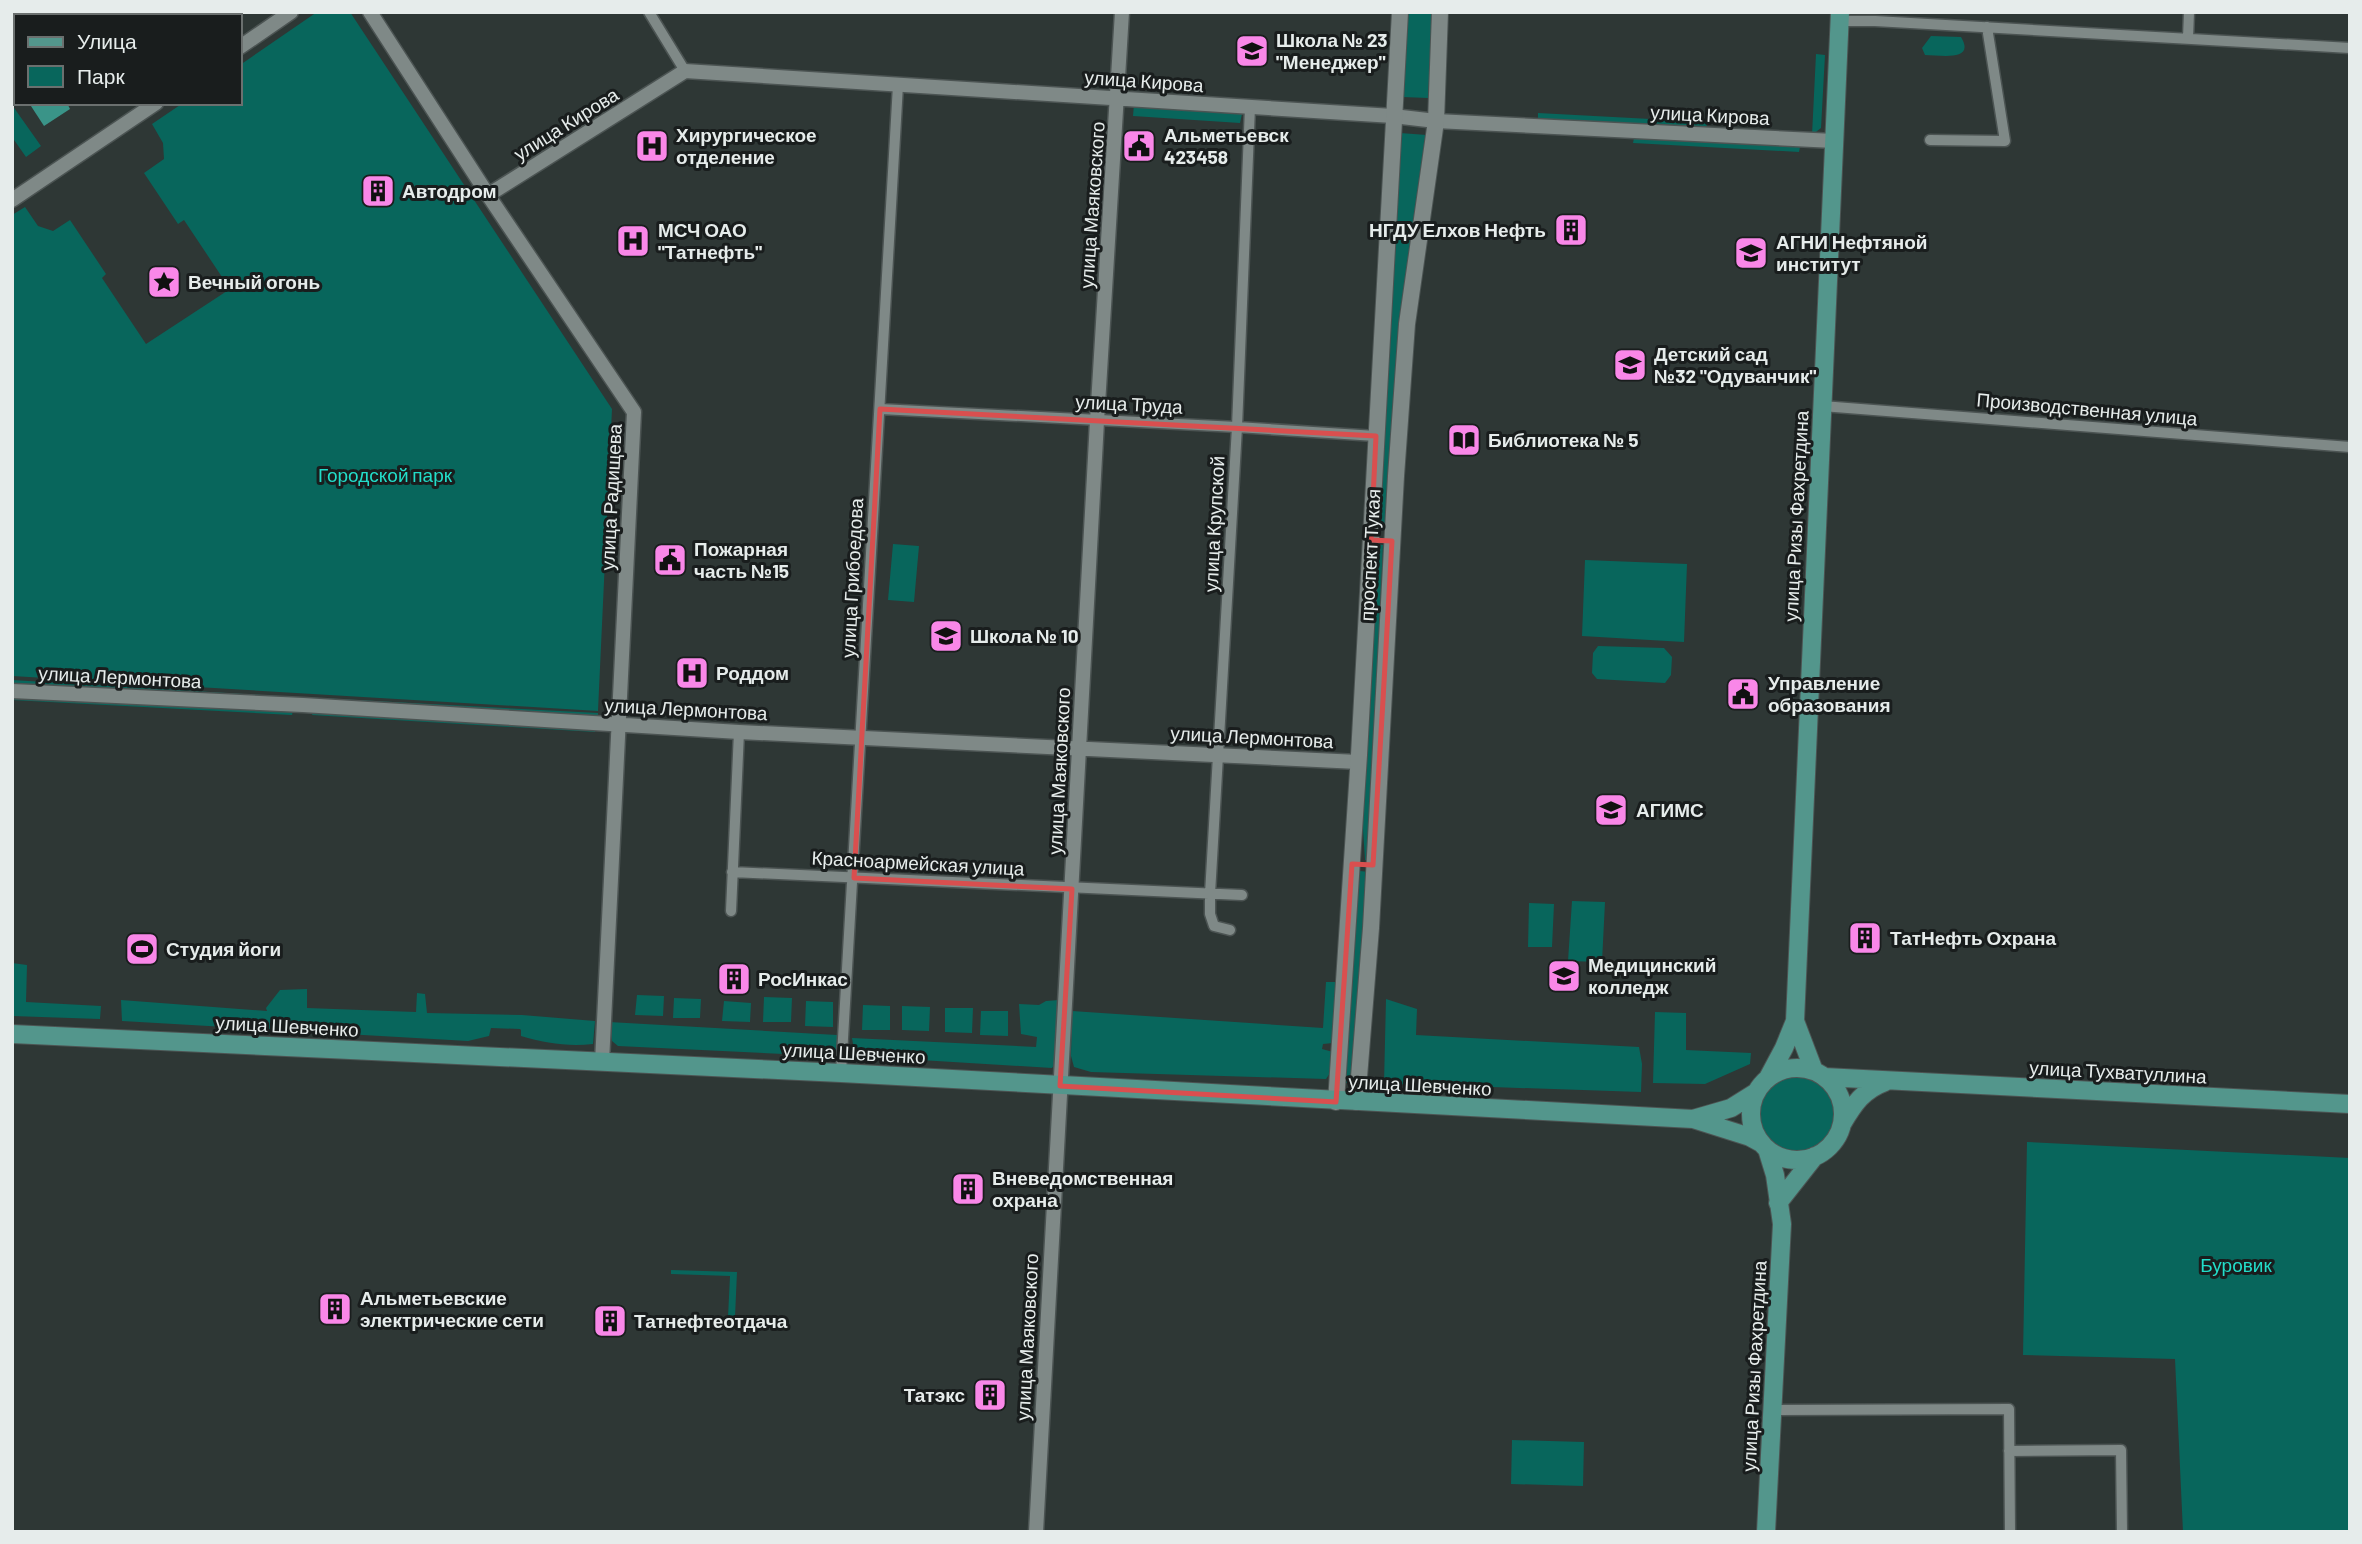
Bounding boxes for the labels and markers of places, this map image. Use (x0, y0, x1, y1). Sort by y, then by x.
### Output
place label: Школа № 23 "Менеджер" (1276, 28, 1388, 73)
school or university icon: Школа № 23 "Менеджер" (1233, 32, 1271, 70)
place label: Хирургическое отделение (676, 123, 817, 168)
place label: Альметьевск 423458 (1164, 123, 1289, 168)
hospital icon: Хирургическое отделение (633, 127, 671, 165)
public building icon: Альметьевск 423458 (1120, 127, 1158, 165)
building icon: Автодром (359, 172, 397, 210)
place label: Автодром (402, 179, 497, 202)
building icon: НГДУ Елхов Нефть (1552, 211, 1590, 249)
place label: МСЧ ОАО "Татнефть" (658, 218, 762, 263)
place label: НГДУ Елхов Нефть (1369, 218, 1546, 241)
hospital icon: МСЧ ОАО "Татнефть" (614, 222, 652, 260)
place label: АГНИ Нефтяной институт (1776, 230, 1928, 275)
school or university icon: АГНИ Нефтяной институт (1732, 234, 1770, 272)
place icon: Вечный огонь (145, 263, 183, 301)
place label: Вечный огонь (188, 270, 320, 293)
place label: Детский сад №32 "Одуванчик" (1654, 342, 1817, 387)
school or university icon: Детский сад №32 "Одуванчик" (1611, 346, 1649, 384)
library icon: Библиотека № 5 (1445, 421, 1483, 459)
place label: Библиотека № 5 (1488, 428, 1638, 451)
place label: Пожарная часть №15 (694, 537, 789, 582)
public building icon: Пожарная часть №15 (651, 541, 689, 579)
school or university icon: Школа № 10 (927, 617, 965, 655)
place label: Школа № 10 (970, 624, 1078, 647)
hospital icon: Роддом (673, 654, 711, 692)
place label: Роддом (716, 661, 789, 684)
place label: Управление образования (1768, 671, 1891, 716)
public building icon: Управление образования (1724, 675, 1762, 713)
school or university icon: АГИМС (1592, 791, 1630, 829)
place label: АГИМС (1636, 798, 1704, 821)
building icon: ТатНефть Охрана (1846, 919, 1884, 957)
place label: ТатНефть Охрана (1890, 926, 2056, 949)
sports icon: Студия йоги (123, 930, 161, 968)
place label: Студия йоги (166, 937, 281, 960)
place label: Медицинский колледж (1588, 953, 1716, 998)
school or university icon: Медицинский колледж (1545, 957, 1583, 995)
building icon: РосИнкас (715, 960, 753, 998)
place label: РосИнкас (758, 967, 848, 990)
place label: Вневедомственная охрана (992, 1166, 1173, 1211)
building icon: Вневедомственная охрана (949, 1170, 987, 1208)
place label: Альметьевские электрические сети (360, 1286, 544, 1331)
building icon: Альметьевские электрические сети (316, 1290, 354, 1328)
building icon: Татнефтеотдача (591, 1302, 629, 1340)
place label: Татнефтеотдача (634, 1309, 788, 1332)
building icon: Татэкс (971, 1376, 1009, 1414)
place label: Татэкс (904, 1383, 965, 1406)

